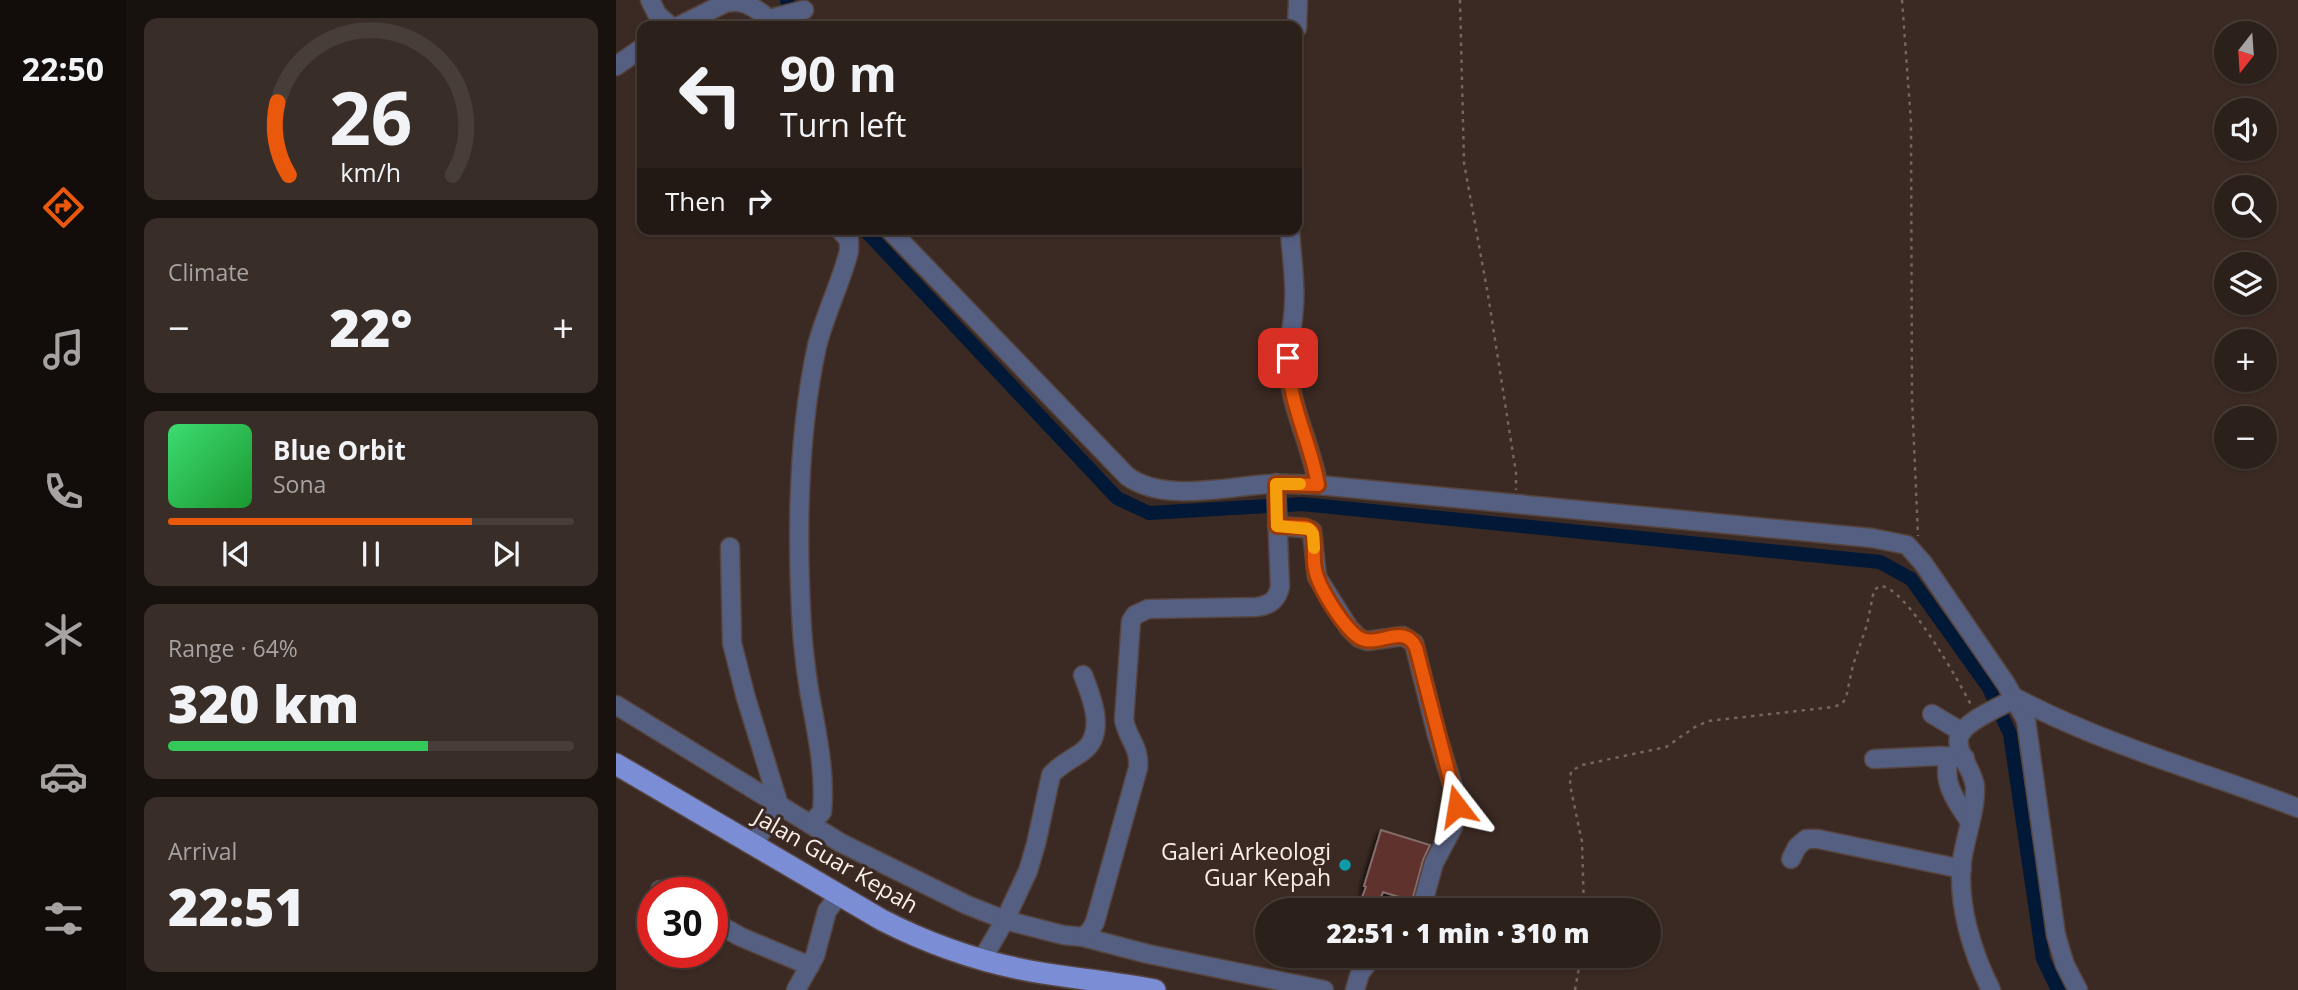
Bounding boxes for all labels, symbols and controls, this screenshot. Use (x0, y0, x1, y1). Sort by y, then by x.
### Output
north arrow (2214, 21, 2277, 84)
map controls (2214, 21, 2277, 469)
text: 90 m (780, 40, 897, 106)
text: 22:50 (22, 47, 104, 90)
icon: left (665, 49, 756, 140)
text: 26 (329, 67, 413, 166)
button: sound (2214, 98, 2277, 161)
text: Turn left (780, 103, 906, 146)
text: km/h (341, 155, 401, 189)
button: search (2214, 175, 2277, 238)
icon: right (740, 182, 778, 220)
icon: directions (39, 183, 88, 232)
text: Then (665, 183, 726, 219)
button: layers (2214, 252, 2277, 315)
text: Climate (168, 256, 249, 288)
text: 22° (330, 291, 412, 362)
text: − (168, 301, 190, 353)
text: + (552, 301, 574, 353)
icon: music (39, 325, 88, 374)
pin (1258, 328, 1318, 388)
button: + (2214, 329, 2277, 392)
icon: arrive (1269, 339, 1307, 377)
button: − (2214, 406, 2277, 469)
text: Blue Orbit (273, 432, 406, 468)
icon: phone (39, 467, 88, 516)
text: Sona (273, 468, 326, 500)
icon: previous (217, 535, 255, 573)
icon: pause (352, 535, 390, 573)
icon: next (487, 535, 525, 573)
icon: climate (39, 610, 88, 659)
text: Range · 64% (168, 632, 298, 664)
text: 320 km (168, 667, 359, 738)
icon: car (39, 752, 88, 801)
position arrow (1420, 769, 1494, 843)
street label: Jalan Guar Kepah (747, 799, 924, 920)
text: Arrival (168, 835, 237, 867)
place label: Galeri Arkeologi Guar Kepah (1161, 835, 1331, 893)
marker: Galeri Arkeologi Guar Kepah (1337, 857, 1353, 873)
text: 22:51 (168, 870, 305, 941)
speed limit sign: 30 (637, 877, 728, 968)
icon: filters (39, 894, 88, 943)
text: 22:51 · 1 min · 310 m (1327, 915, 1589, 951)

